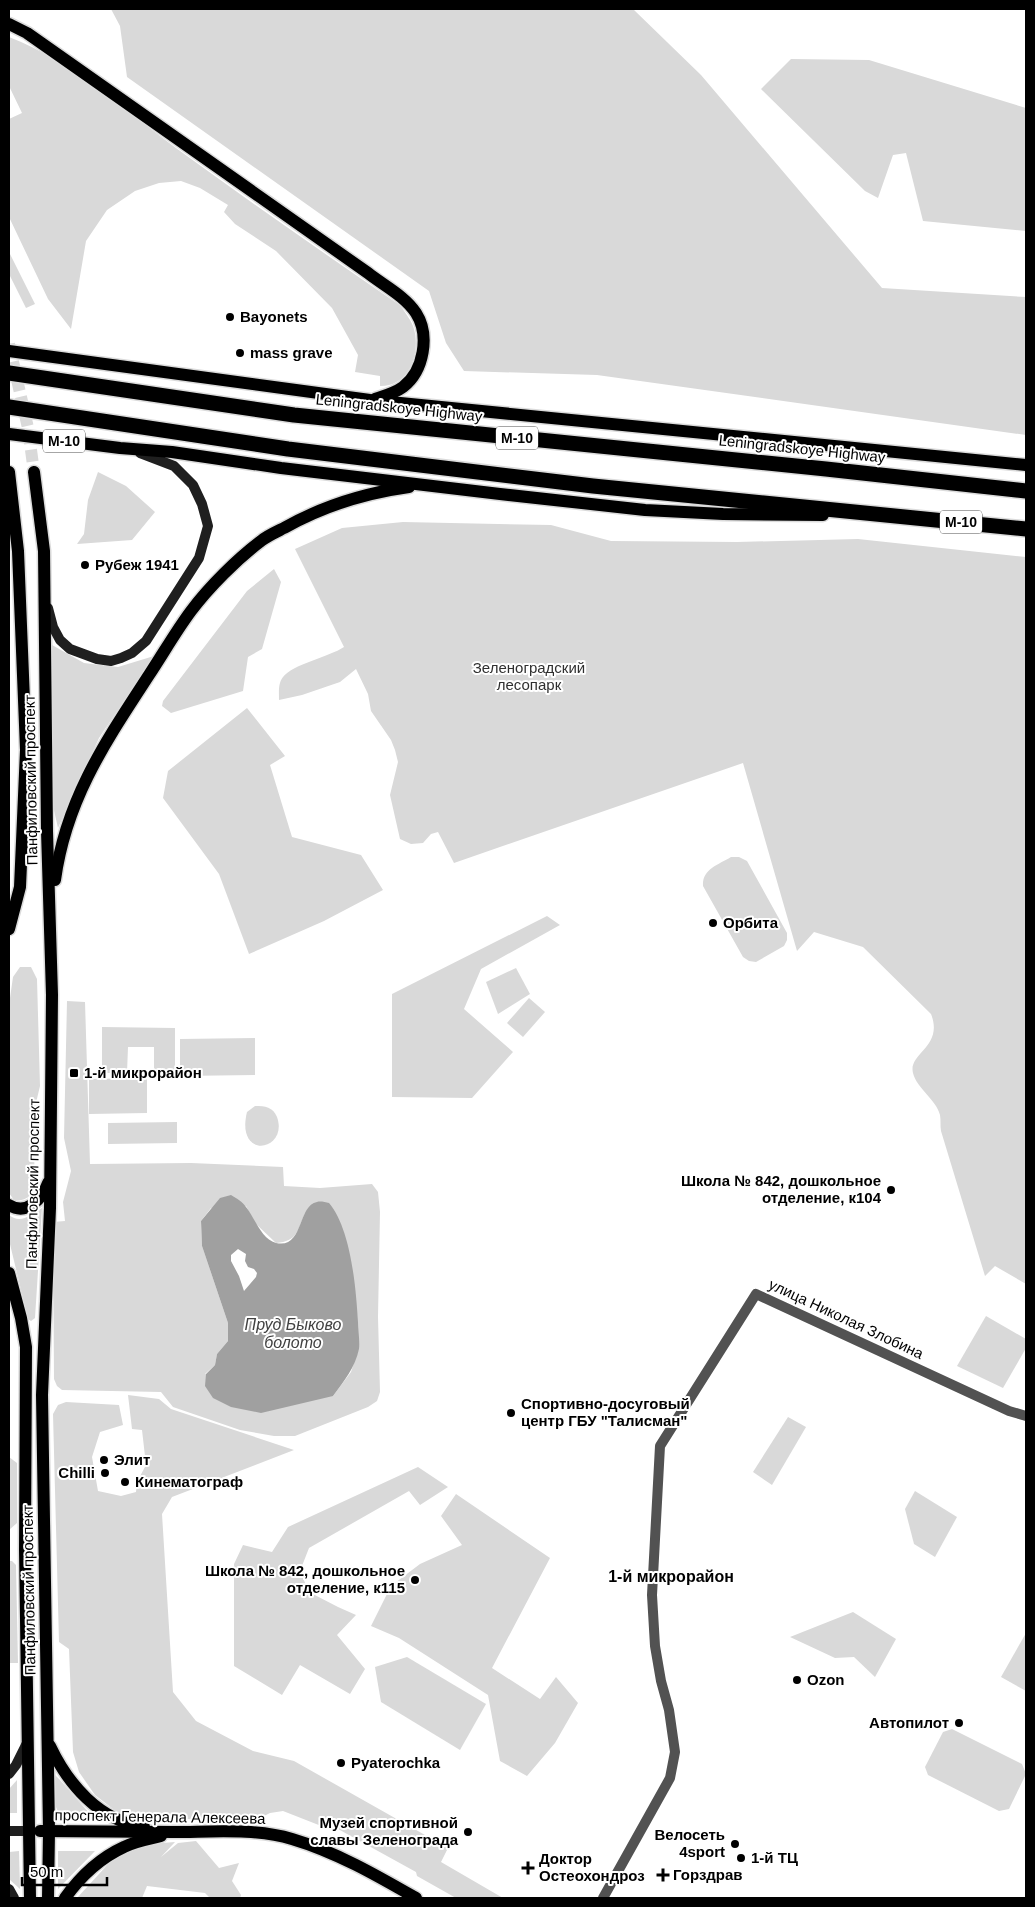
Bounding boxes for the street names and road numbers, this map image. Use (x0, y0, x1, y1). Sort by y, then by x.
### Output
street label: Leningradskoye Highway (315, 390, 484, 425)
road number: М-10 (496, 426, 538, 449)
road number: М-10 (43, 430, 85, 452)
street label: Leningradskoye Highway (718, 431, 887, 466)
road number: М-10 (940, 511, 982, 534)
street label: Панфиловский проспект (21, 694, 40, 865)
street label: Панфиловский проспект (23, 1098, 42, 1269)
street label: улица Николая Злобина (766, 1275, 927, 1362)
street label: Панфиловский проспект (19, 1504, 38, 1675)
street label: проспект Генерала Алексеева (55, 1806, 266, 1827)

